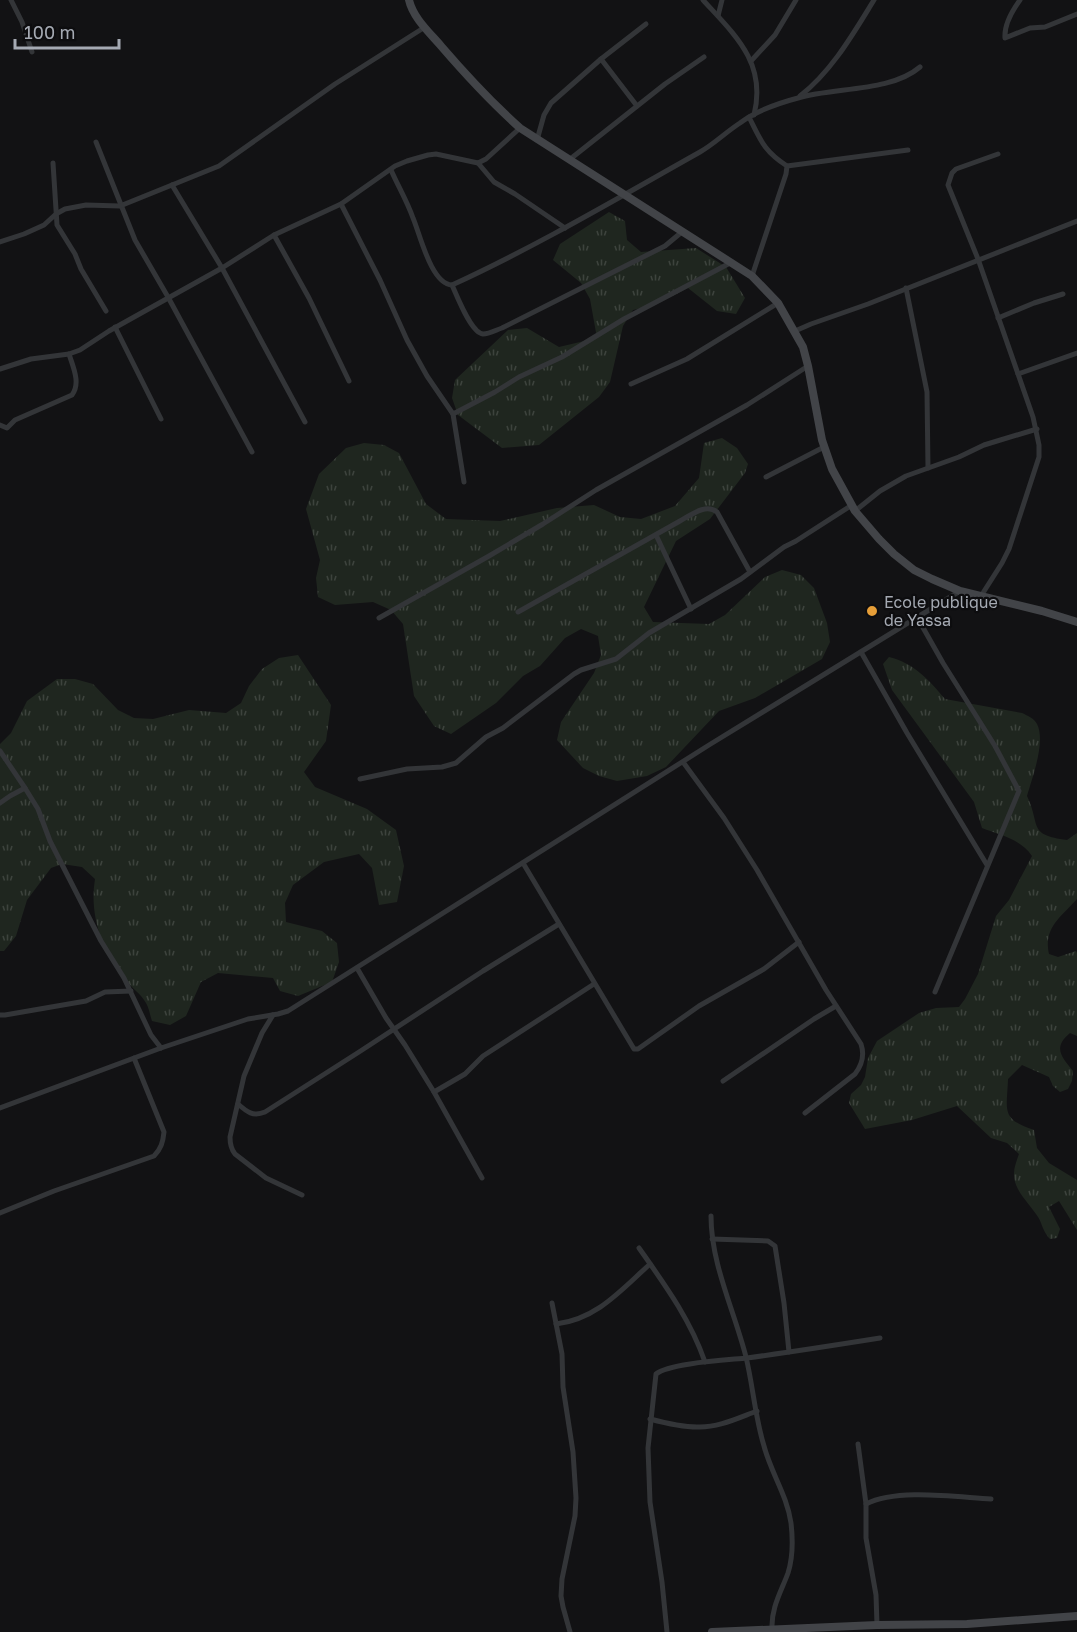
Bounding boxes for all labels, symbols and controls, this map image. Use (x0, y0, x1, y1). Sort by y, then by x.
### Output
scale bar (15, 12, 118, 50)
text: 100 m (24, 21, 75, 43)
place label: Ecole publique de Yassa (884, 592, 998, 630)
marker: Ecole publique de Yassa (865, 604, 879, 618)

